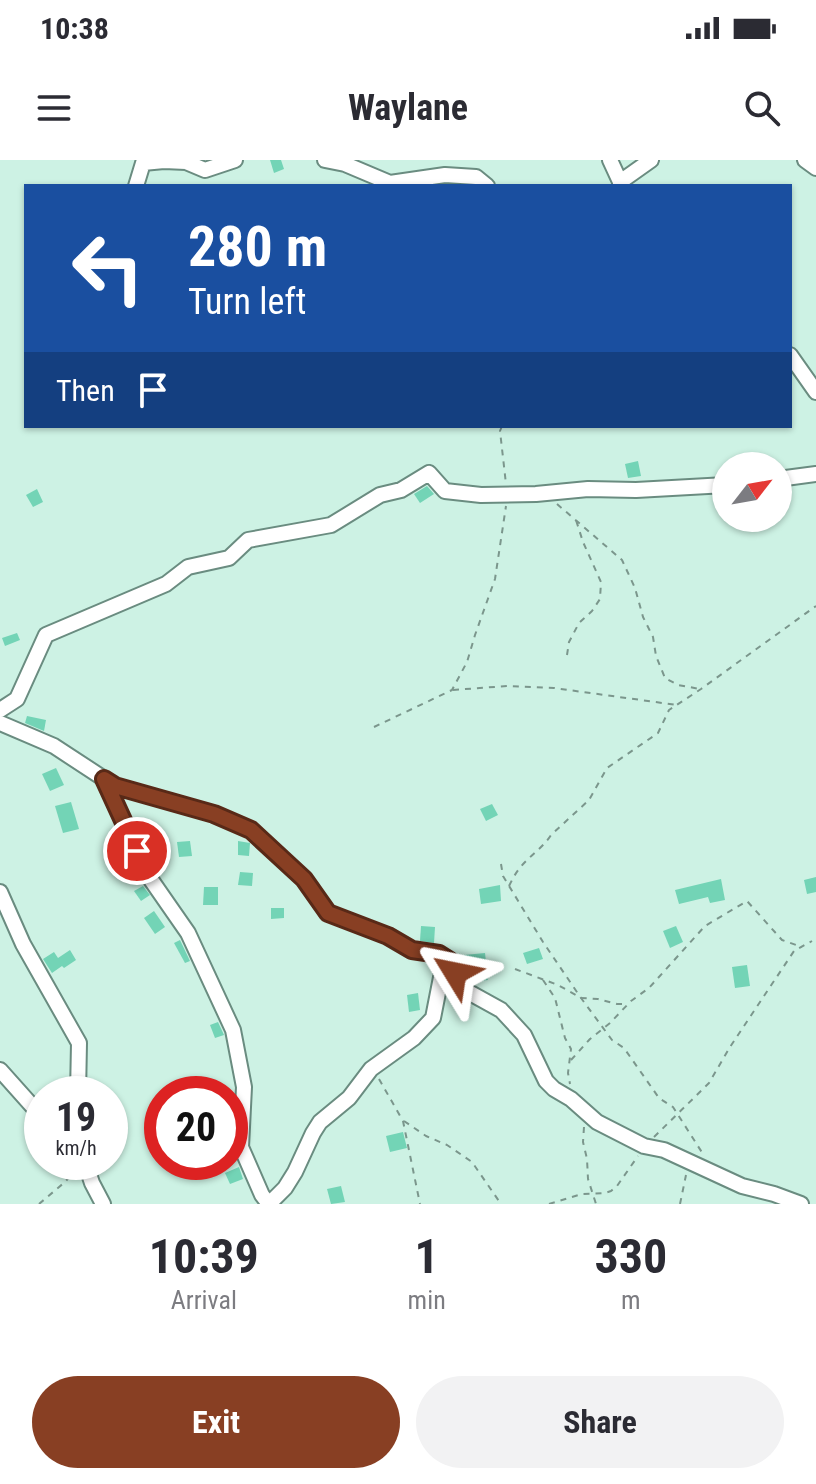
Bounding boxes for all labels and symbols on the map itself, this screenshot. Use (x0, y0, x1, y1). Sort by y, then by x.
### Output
north arrow (712, 452, 792, 532)
pin (103, 817, 171, 885)
position arrow (413, 931, 497, 1015)
speed limit sign: 20 (144, 1076, 248, 1180)

